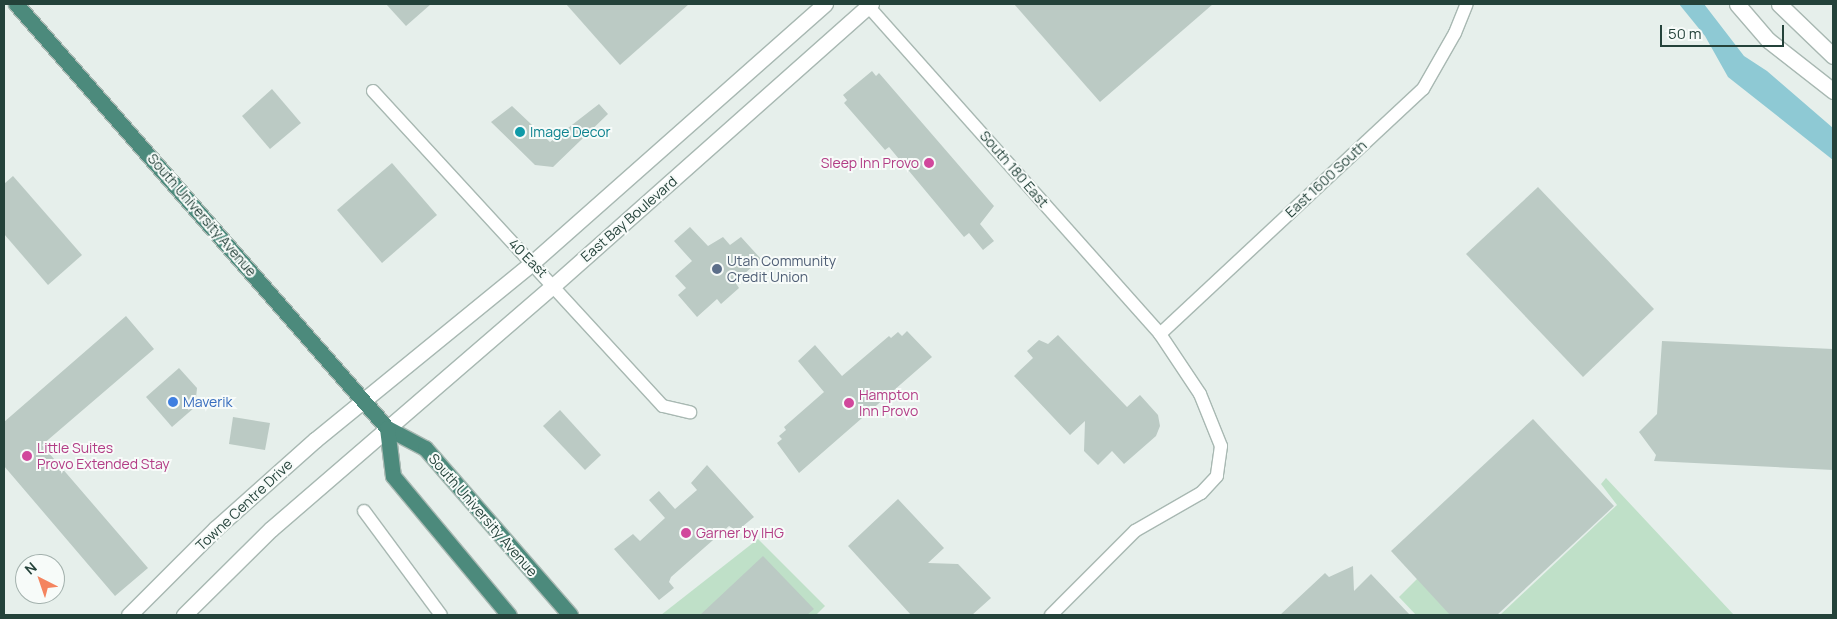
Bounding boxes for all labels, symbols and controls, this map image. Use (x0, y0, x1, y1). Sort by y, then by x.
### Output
scale bar (1662, 15, 1786, 47)
text: 50 m (1668, 23, 1702, 44)
place label: Image Decor (530, 124, 611, 140)
marker: Image Decor (514, 126, 526, 138)
street label: South 180 East (976, 127, 1052, 211)
street label: East 1600 South (1282, 137, 1370, 221)
street label: South University Avenue (144, 150, 260, 280)
place label: Sleep Inn Provo (821, 155, 919, 171)
marker: Sleep Inn Provo (923, 157, 935, 169)
street label: East Bay Boulevard (578, 173, 680, 265)
street label: 40 East (505, 235, 551, 281)
place label: Utah Community Credit Union (727, 253, 836, 286)
marker: Utah Community Credit Union (711, 263, 723, 275)
place label: Hampton Inn Provo (859, 387, 918, 420)
place label: Maverik (183, 394, 233, 410)
marker: Maverik (167, 396, 179, 408)
marker: Hampton Inn Provo (843, 397, 855, 409)
place label: Little Suites Provo Extended Stay (37, 440, 170, 472)
marker: Little Suites Provo Extended Stay (21, 450, 33, 462)
street label: South University Avenue (425, 450, 541, 580)
street label: Towne Centre Drive (192, 456, 296, 554)
place label: Garner by IHG (696, 525, 784, 541)
marker: Garner by IHG (680, 527, 692, 539)
north arrow (15, 554, 65, 604)
text: N (20, 558, 41, 579)

